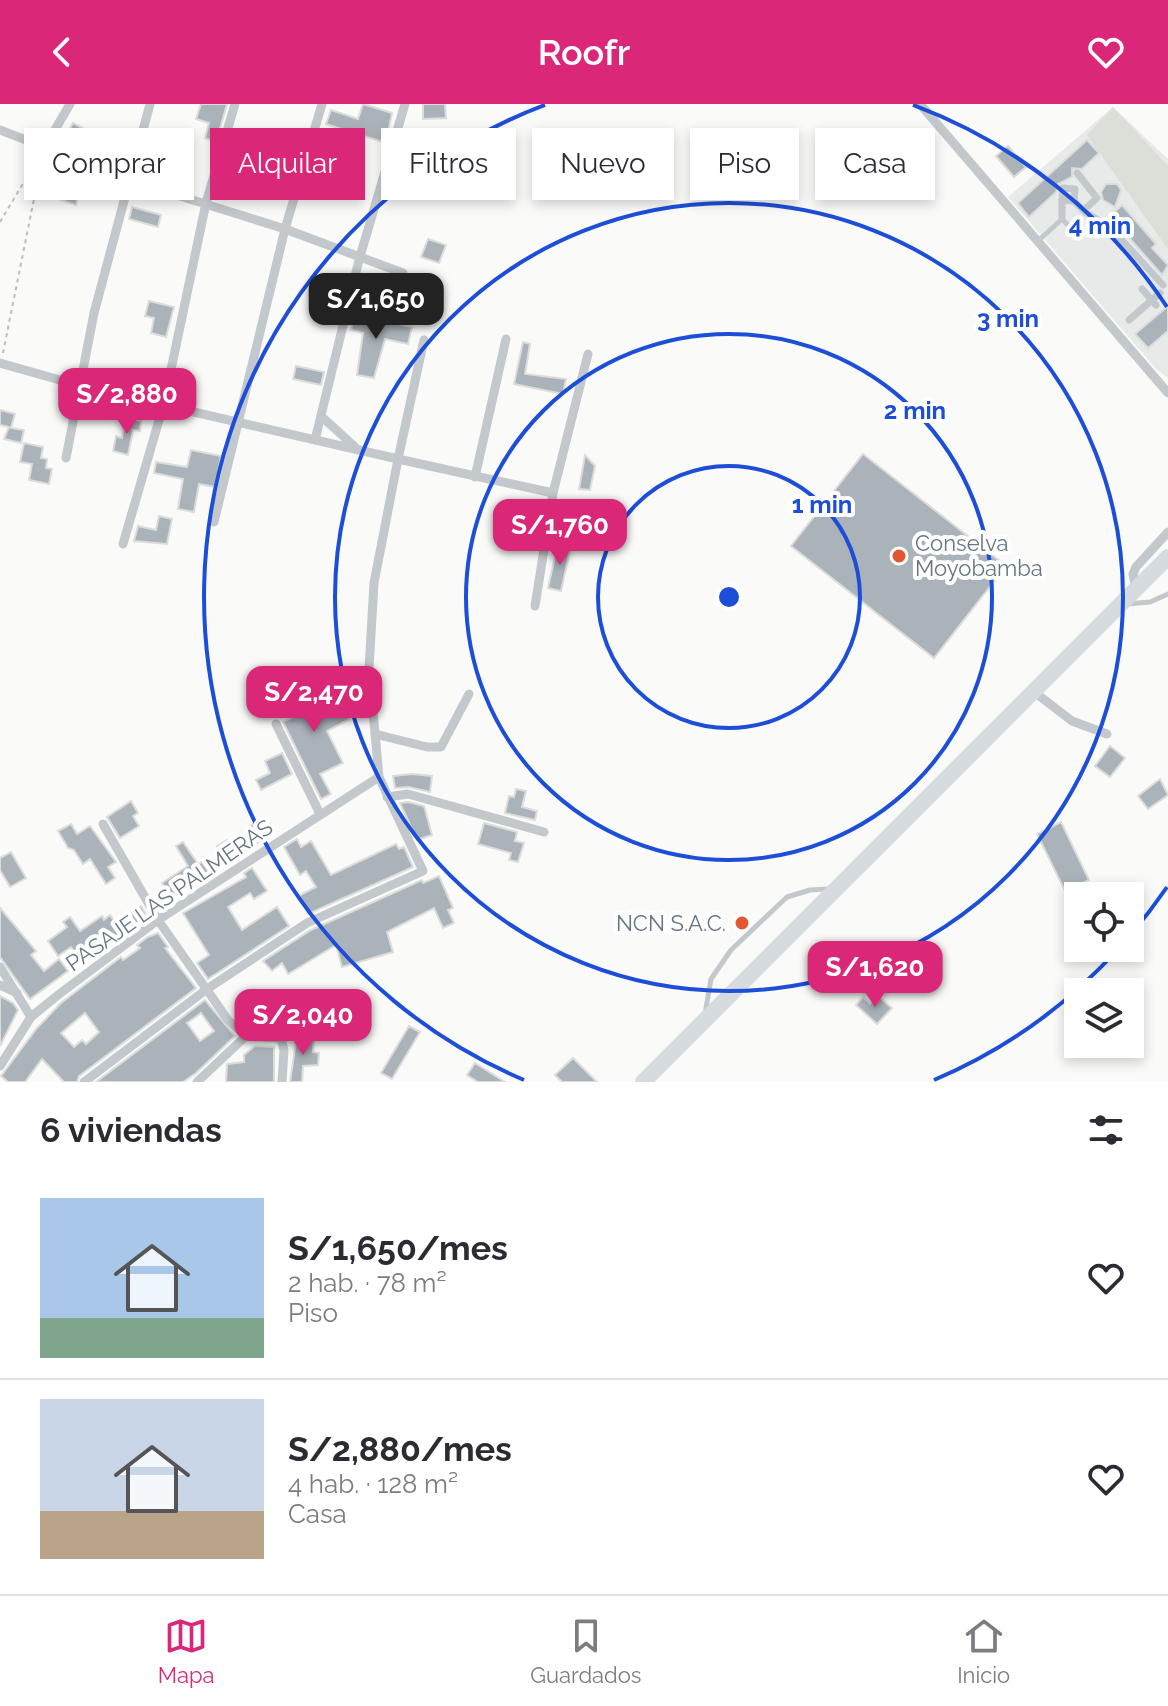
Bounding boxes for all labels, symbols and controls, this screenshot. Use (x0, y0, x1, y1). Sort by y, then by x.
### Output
icon: back (40, 30, 84, 74)
icon: heart (1084, 30, 1128, 74)
text: Roofr (538, 31, 630, 73)
chip: Comprar (24, 128, 194, 200)
chip: Alquilar (210, 128, 365, 200)
chip: Filtros (381, 128, 516, 200)
chip: Nuevo (532, 128, 674, 200)
chip: Piso (690, 128, 799, 200)
chip: Casa (815, 128, 935, 200)
text: 4 min (1069, 211, 1131, 240)
pin: S/1,650 (302, 273, 450, 341)
text: S/1,650 (327, 284, 425, 314)
text: 3 min (977, 304, 1039, 333)
pin: S/2,880 (53, 368, 201, 436)
text: S/2,880 (76, 379, 178, 409)
text: 2 min (884, 396, 946, 425)
text: 1 min (792, 490, 852, 519)
pin: S/1,760 (486, 499, 634, 567)
text: S/1,760 (511, 510, 609, 540)
place label: Conselva Moyobamba (915, 530, 1043, 581)
marker: Conselva Moyobamba (890, 547, 908, 565)
centre of rings (715, 583, 743, 611)
pin: S/2,470 (240, 666, 388, 734)
text: S/2,470 (264, 677, 364, 707)
street label: PASAJE LAS PALMERAS (61, 814, 277, 976)
map controls (1064, 882, 1144, 1058)
button: locate (1064, 882, 1144, 962)
place label: NCN S.A.C. (616, 910, 726, 936)
marker: NCN S.A.C. (733, 914, 751, 932)
pin: S/1,620 (801, 941, 949, 1009)
text: S/1,620 (826, 952, 924, 982)
button: layers (1064, 978, 1144, 1058)
pin: S/2,040 (229, 989, 377, 1057)
text: S/2,040 (253, 1000, 353, 1030)
icon: filters (1084, 1108, 1128, 1152)
text: 6 viviendas (40, 1110, 222, 1150)
text: S/1,650/mes (288, 1228, 508, 1268)
icon: home (104, 1230, 200, 1326)
icon: heart (1084, 1256, 1128, 1300)
text: 2 hab. · 78 m² (288, 1268, 447, 1298)
text: Piso (288, 1298, 338, 1328)
text: S/2,880/mes (288, 1429, 512, 1469)
icon: home (104, 1431, 200, 1527)
icon: heart (1084, 1457, 1128, 1501)
text: 4 hab. · 128 m² (288, 1469, 458, 1499)
text: Casa (288, 1499, 347, 1529)
tab: Mapa (158, 1614, 215, 1688)
tab: Guardados (530, 1614, 642, 1688)
tab: Inicio (957, 1614, 1010, 1688)

